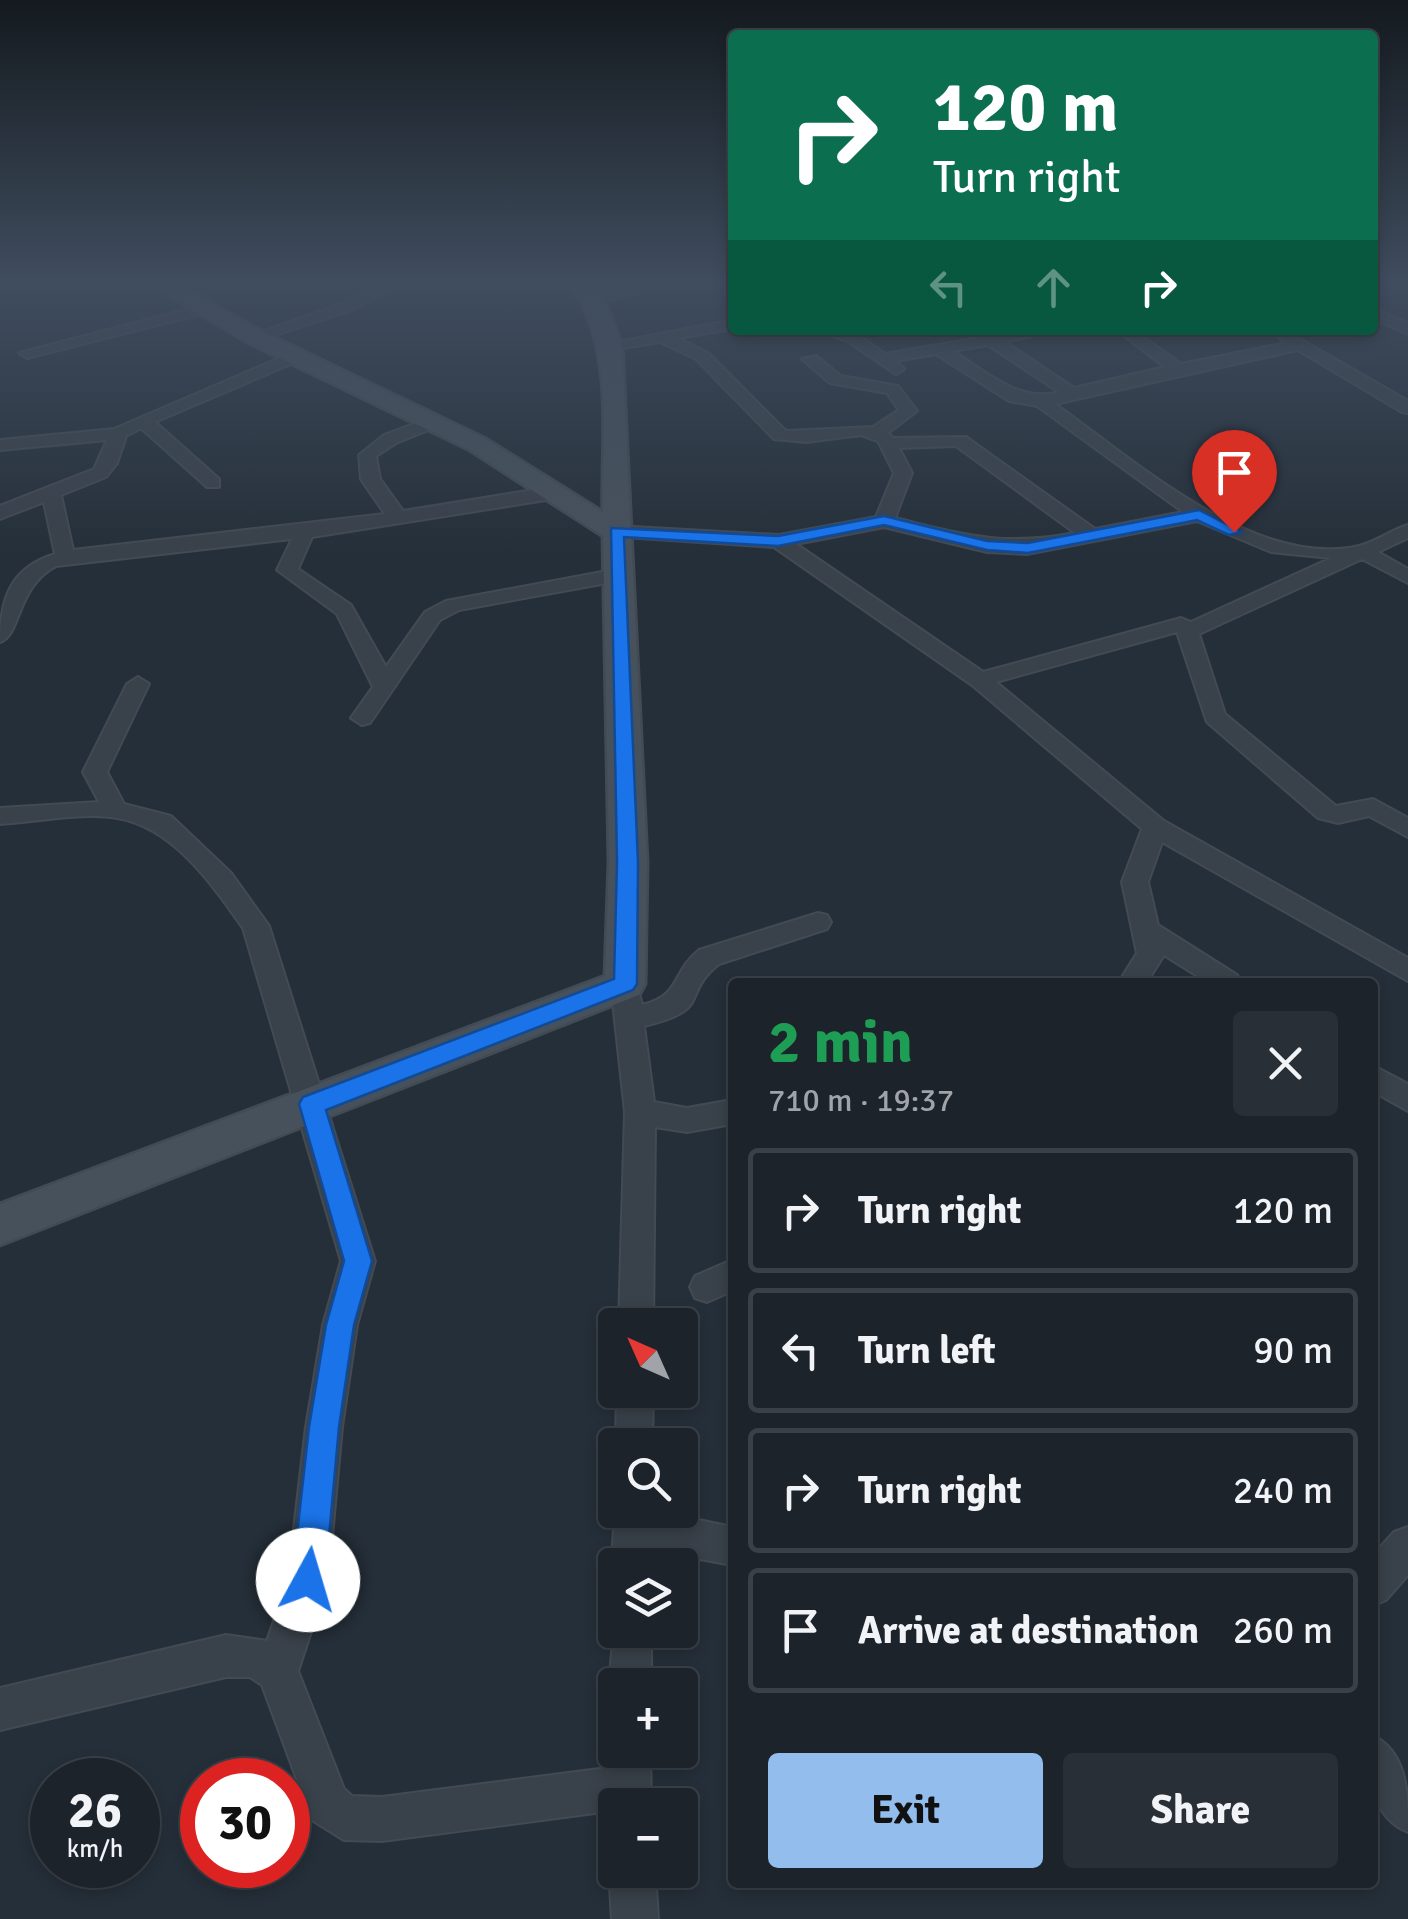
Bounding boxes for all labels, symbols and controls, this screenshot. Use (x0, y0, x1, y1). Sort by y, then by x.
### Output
text: 120 m (933, 64, 1118, 150)
icon: right (768, 70, 898, 200)
text: Turn right (933, 150, 1121, 205)
icon: left (921, 260, 976, 315)
icon: ahead (1026, 260, 1081, 315)
icon: right (1131, 260, 1186, 315)
pin (1192, 430, 1277, 533)
icon: arrive (1207, 445, 1262, 500)
text: 2 min (768, 1006, 913, 1080)
button: close (1233, 1011, 1338, 1116)
text: 710 m · 19:37 (768, 1081, 954, 1120)
icon: right (773, 1183, 828, 1238)
text: Turn right (858, 1187, 1022, 1234)
text: 120 m (1233, 1187, 1333, 1234)
north arrow (598, 1308, 698, 1408)
map controls (598, 1308, 698, 1888)
icon: left (773, 1323, 828, 1378)
text: Turn left (858, 1327, 996, 1374)
text: 90 m (1253, 1327, 1333, 1374)
button: search (598, 1428, 698, 1528)
icon: right (773, 1463, 828, 1518)
text: Turn right (858, 1467, 1022, 1514)
text: 240 m (1233, 1467, 1333, 1514)
position arrow (256, 1528, 360, 1632)
button: layers (598, 1548, 698, 1648)
icon: arrive (773, 1603, 828, 1658)
text: Arrive at destination (858, 1607, 1199, 1654)
text: 260 m (1233, 1607, 1333, 1654)
button: + (598, 1668, 698, 1768)
button: Exit (768, 1753, 1043, 1868)
button: Share (1063, 1753, 1338, 1868)
speed limit sign: 30 (180, 1758, 310, 1888)
text: 26 (68, 1780, 122, 1842)
button: − (598, 1788, 698, 1888)
text: km/h (67, 1833, 123, 1864)

